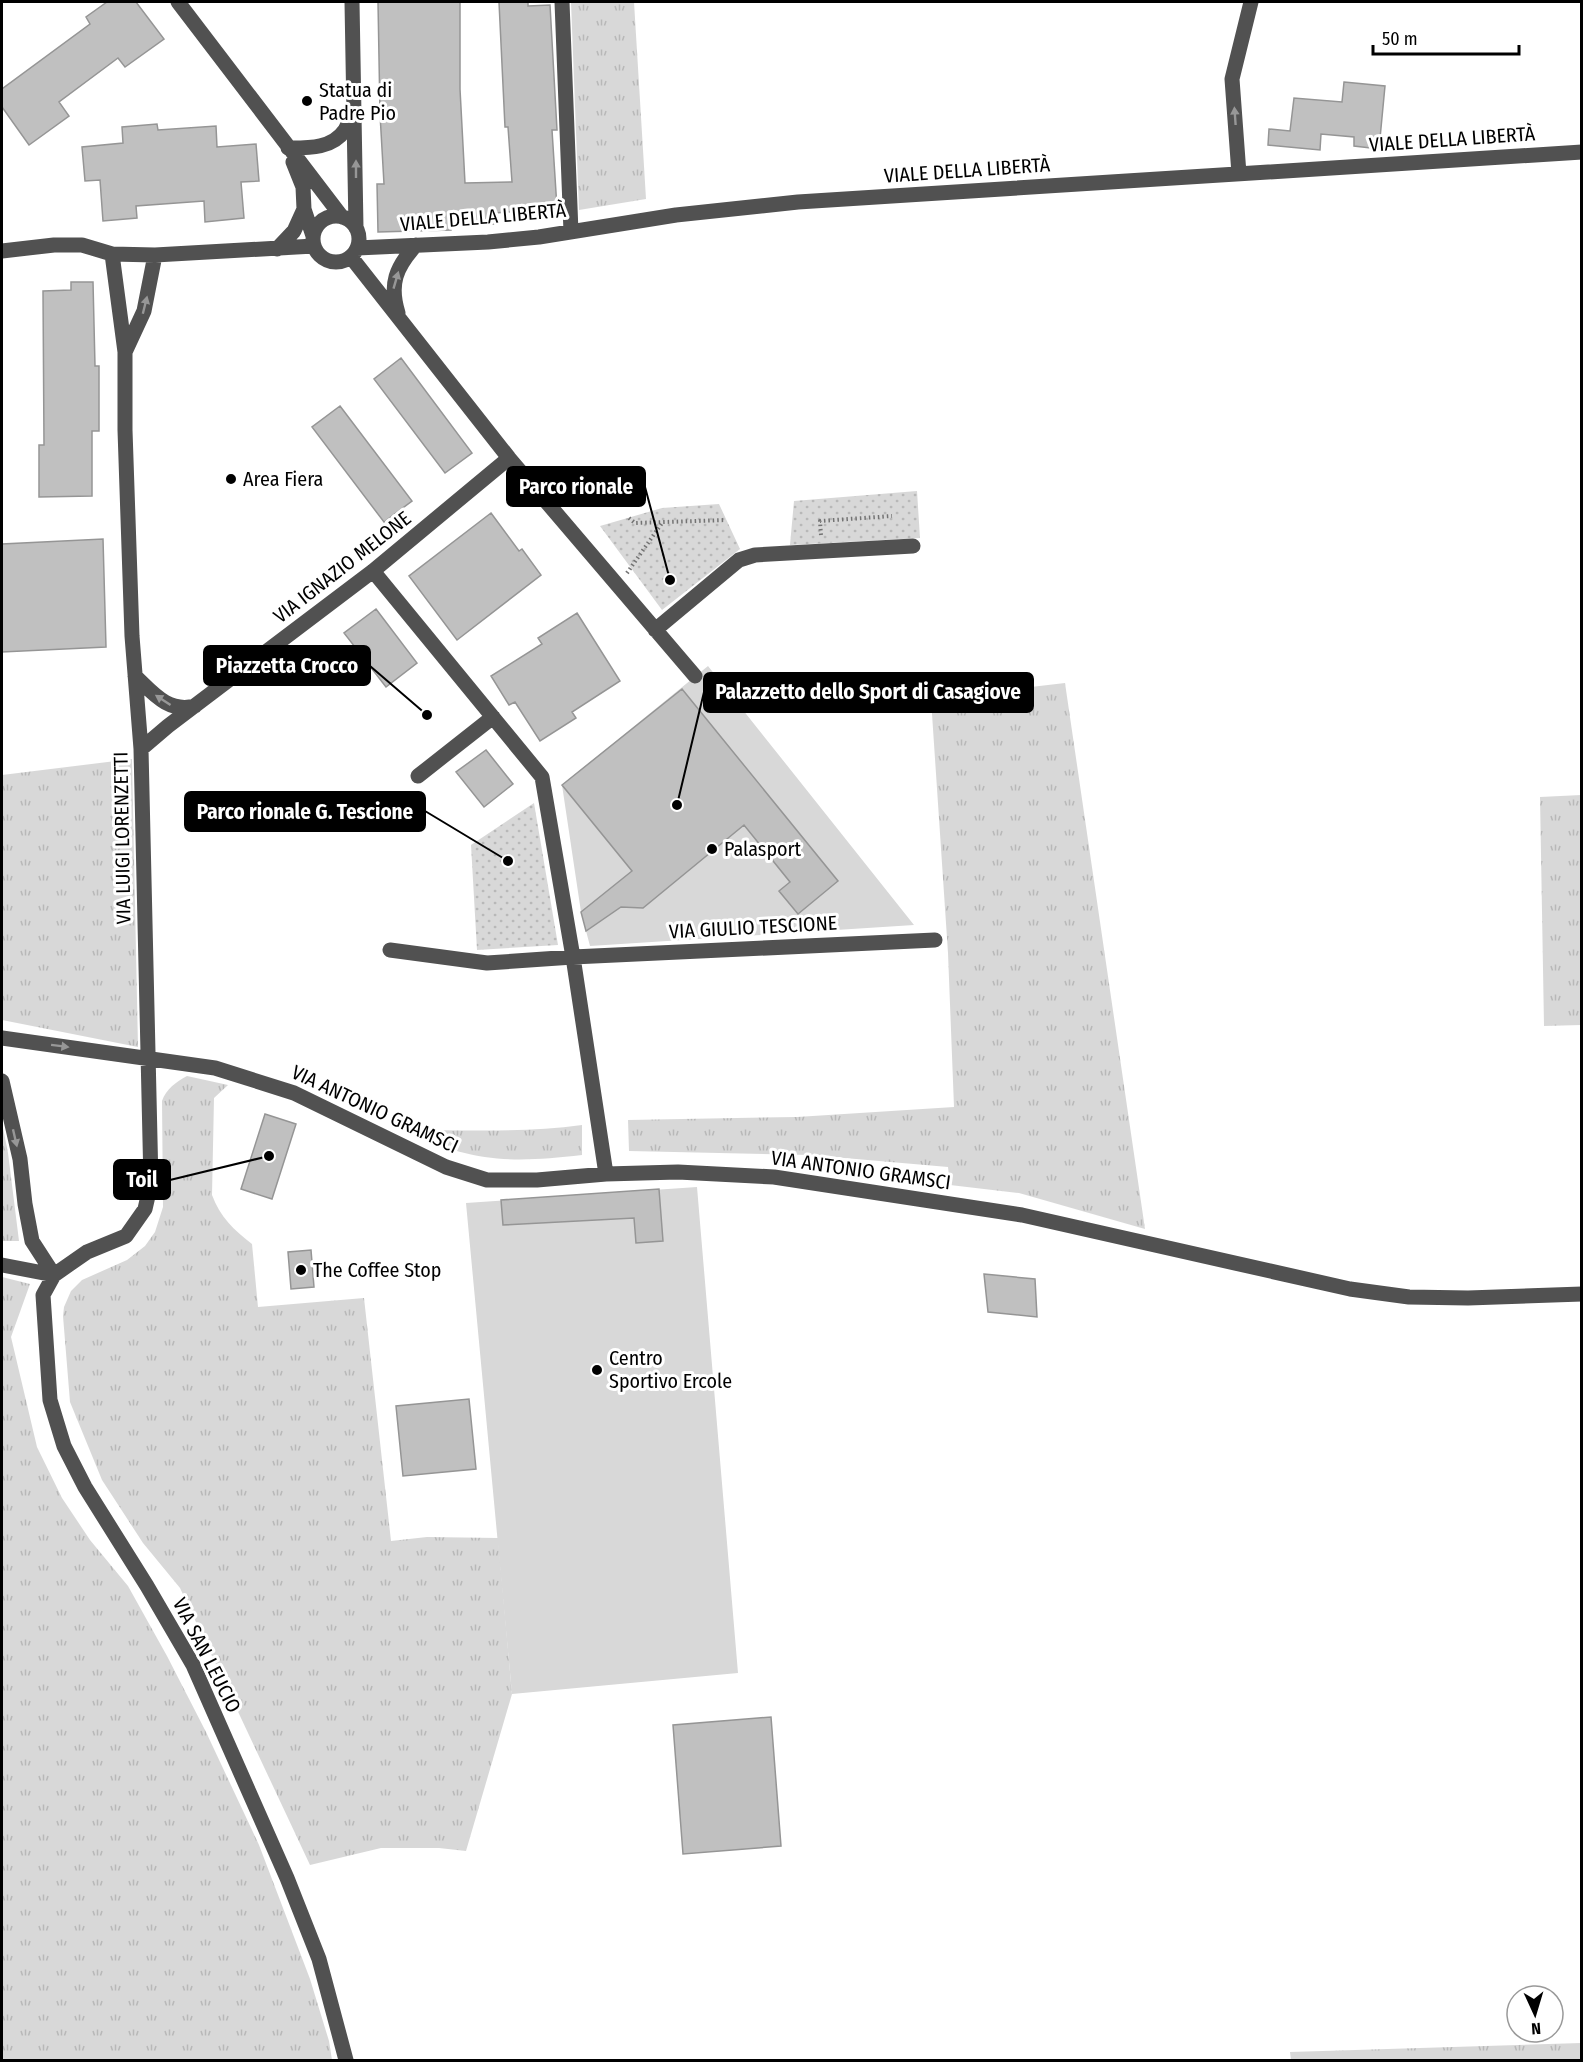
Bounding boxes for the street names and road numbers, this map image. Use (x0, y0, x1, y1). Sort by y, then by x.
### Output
street label: VIALE DELLA LIBERTÀ (1368, 121, 1536, 157)
street label: VIALE DELLA LIBERTÀ (883, 152, 1051, 188)
street label: VIALE DELLA LIBERTÀ (399, 198, 567, 236)
street label: VIA IGNAZIO MELONE (269, 506, 415, 628)
street label: VIA LUIGI LORENZETTI (108, 751, 136, 925)
street label: VIA GIULIO TESCIONE (668, 911, 838, 943)
street label: VIA ANTONIO GRAMSCI (288, 1060, 462, 1158)
street label: VIA ANTONIO GRAMSCI (770, 1146, 952, 1194)
street label: VIA SAN LEUCIO (168, 1594, 246, 1716)

